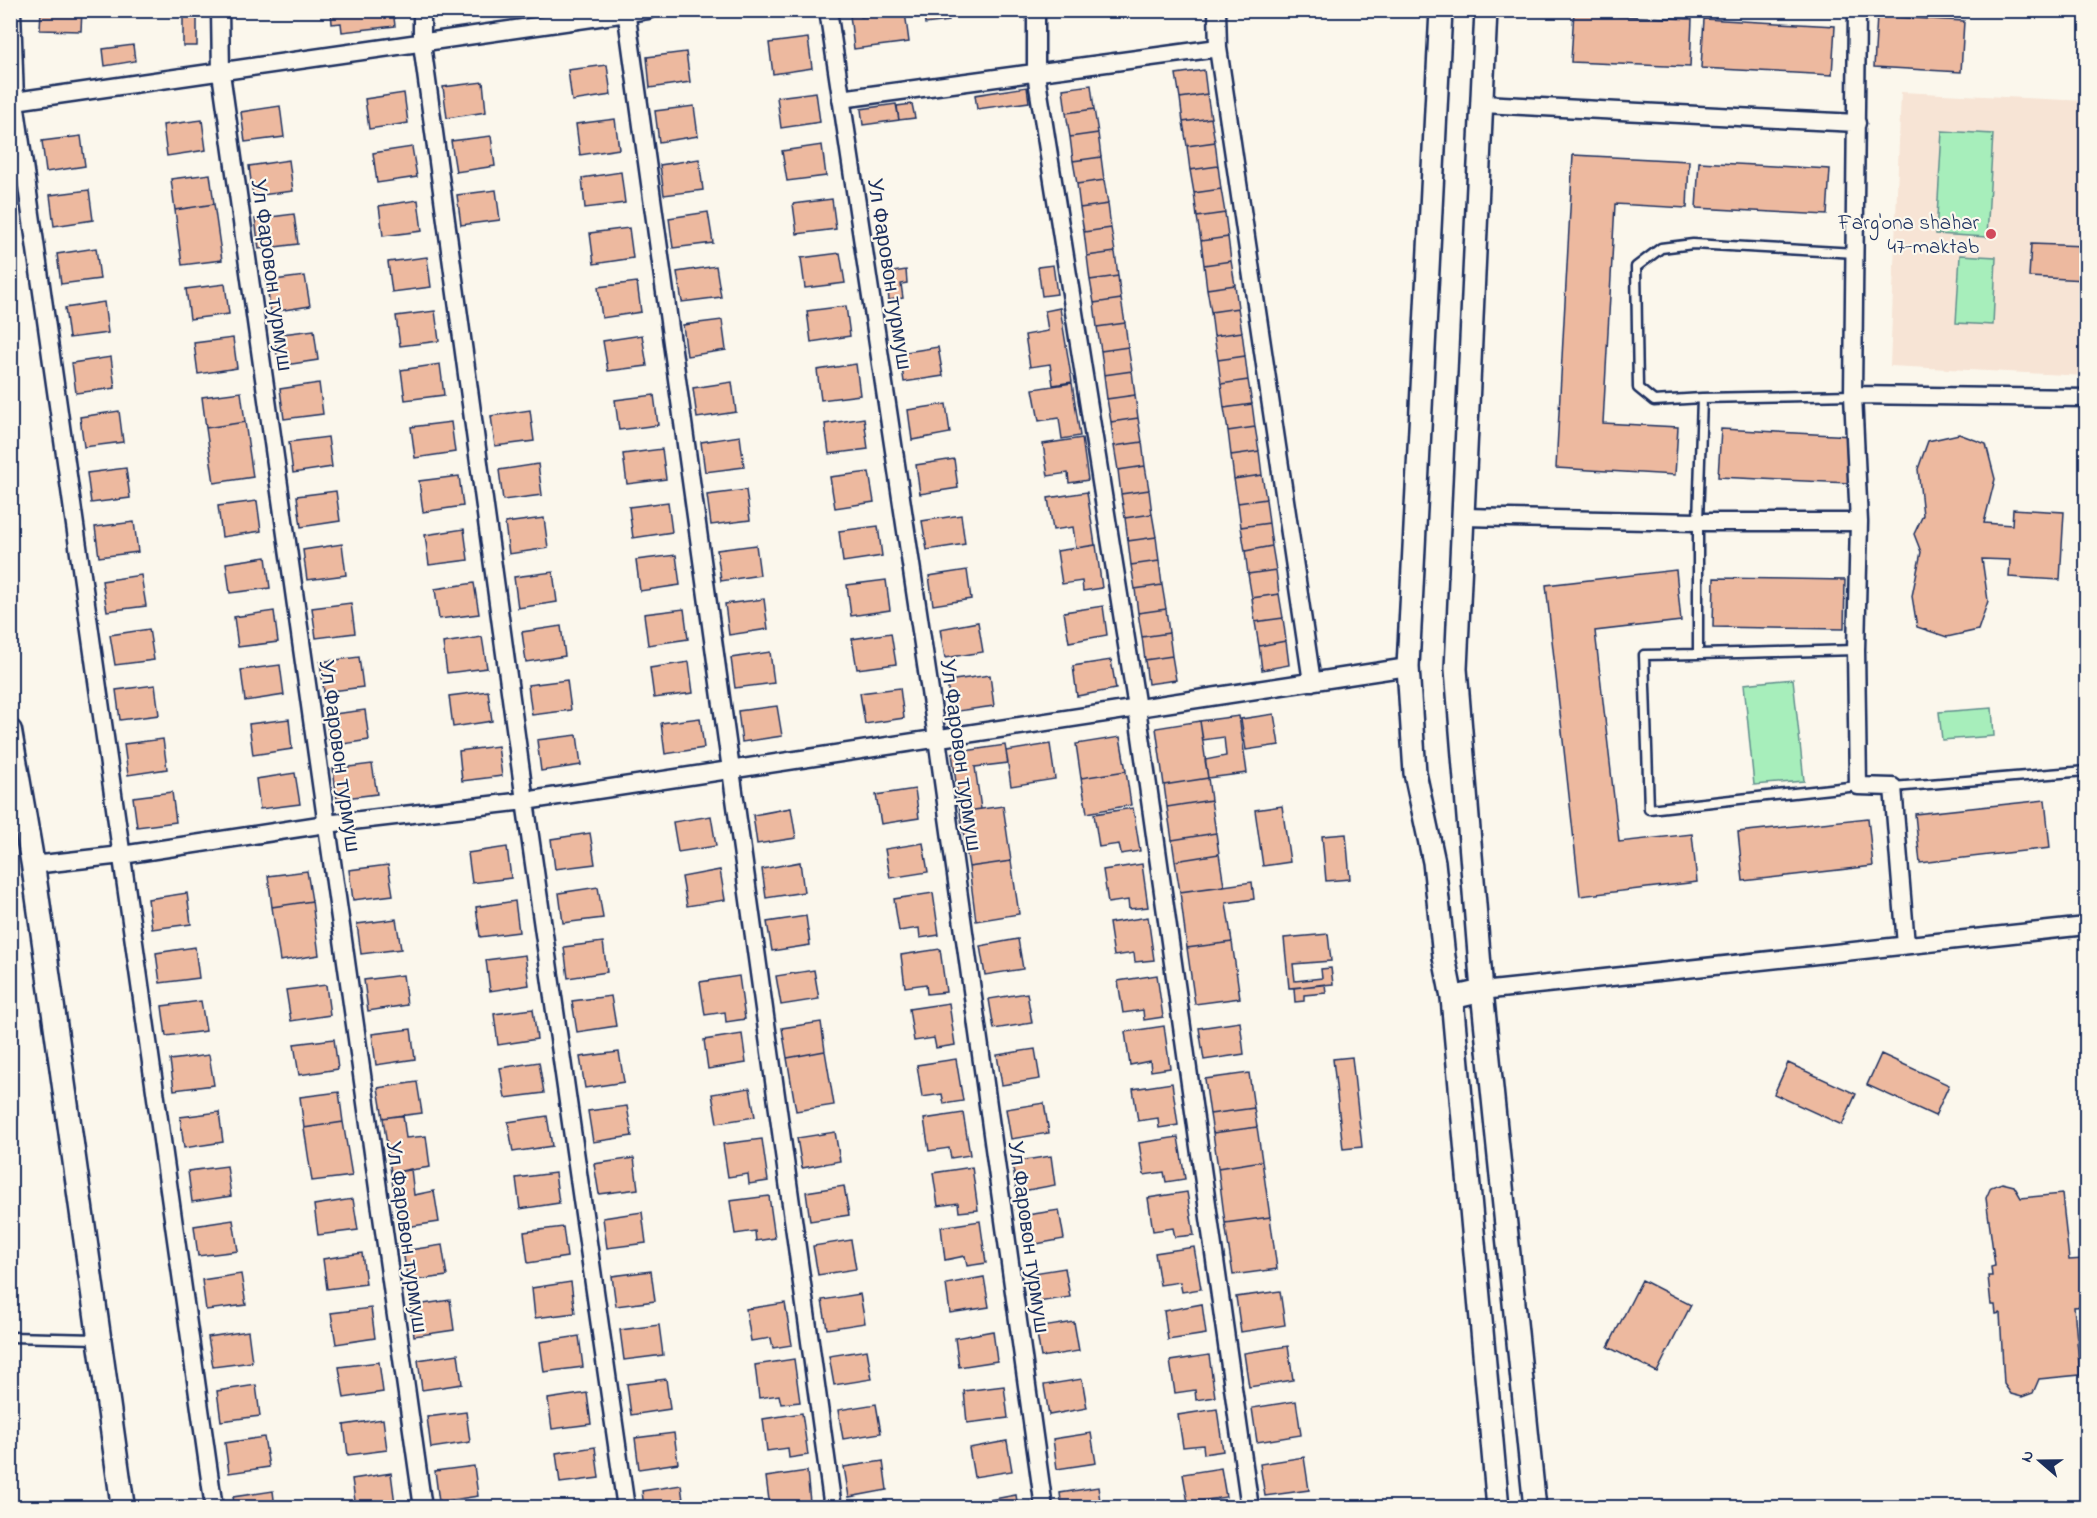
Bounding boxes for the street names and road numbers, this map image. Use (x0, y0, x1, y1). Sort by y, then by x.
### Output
street label: Ул Фаровон турмуш (858, 176, 918, 372)
street label: Ул Фаровон турмуш (242, 177, 298, 373)
street label: Ул Фаровон турмуш (931, 657, 987, 853)
street label: Ул Фаровон турмуш (310, 658, 366, 854)
street label: Ул Фаровон турмуш (377, 1139, 433, 1335)
street label: Ул Фаровон турмуш (999, 1139, 1055, 1335)

